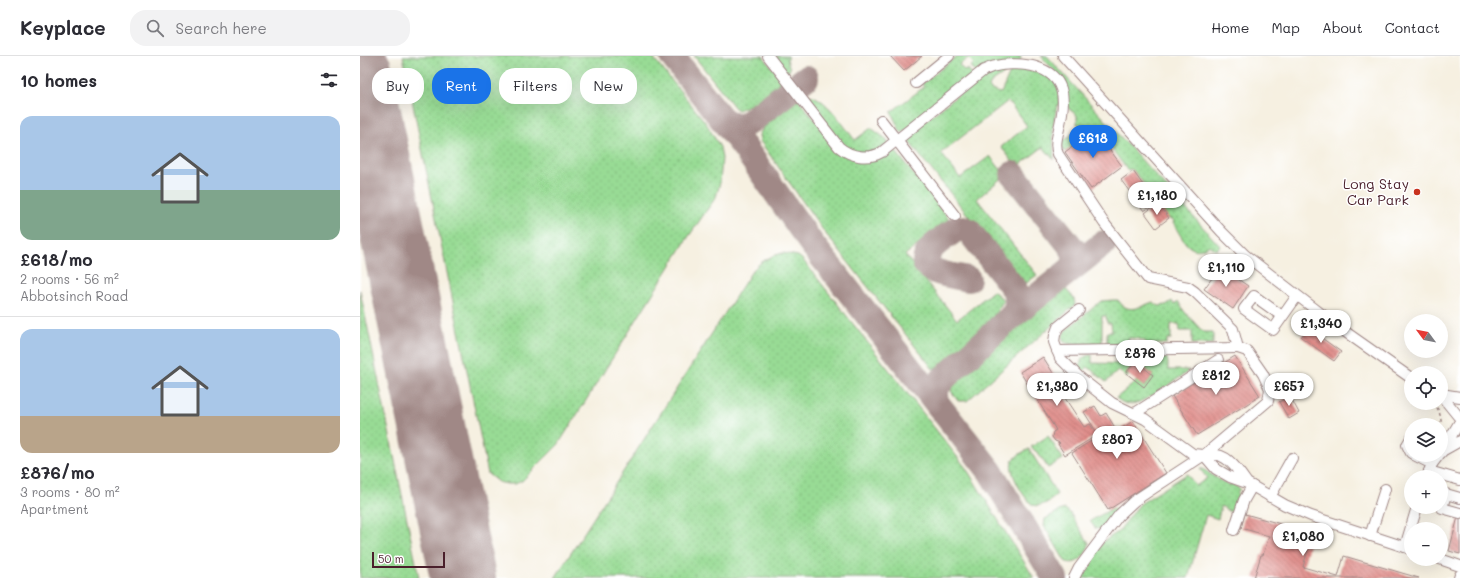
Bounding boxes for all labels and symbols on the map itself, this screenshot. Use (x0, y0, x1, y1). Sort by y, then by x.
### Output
pin: £618 (1069, 125, 1117, 159)
place label: Long Stay Car Park (1343, 174, 1409, 209)
pin: £1,180 (1124, 182, 1190, 216)
marker: Long Stay Car Park (1412, 187, 1422, 197)
pin: £1,110 (1193, 254, 1259, 288)
pin: £1,340 (1288, 310, 1354, 344)
north arrow (1404, 314, 1448, 358)
pin: £876 (1116, 340, 1164, 374)
pin: £812 (1192, 362, 1240, 396)
pin: £1,380 (1024, 373, 1090, 407)
pin: £657 (1265, 373, 1313, 407)
pin: £807 (1093, 426, 1141, 460)
pin: £1,080 (1270, 523, 1336, 557)
scale bar (372, 550, 445, 569)

